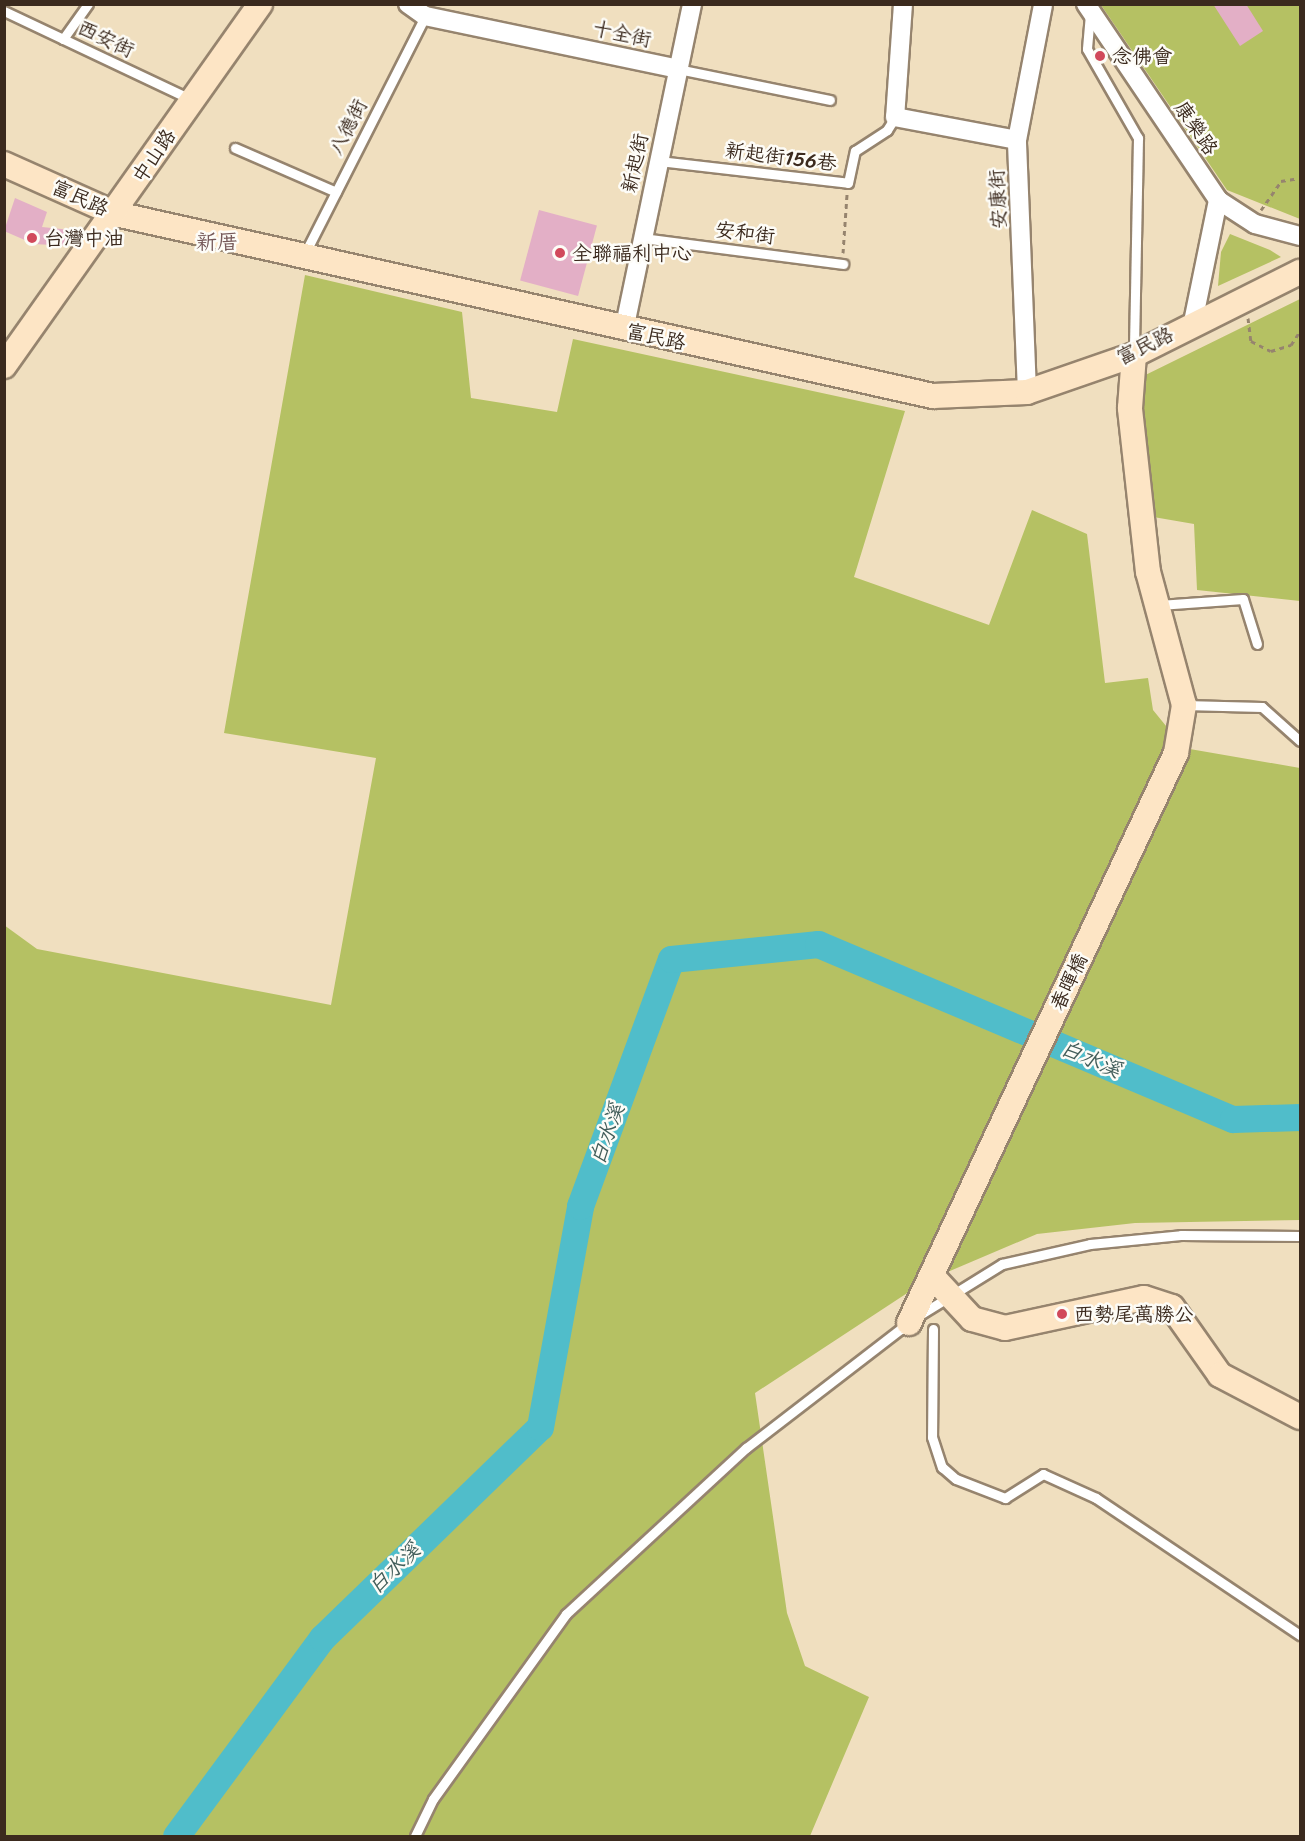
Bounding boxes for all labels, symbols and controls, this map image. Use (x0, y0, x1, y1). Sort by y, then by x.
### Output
street label: 西安街 (74, 15, 138, 63)
street label: 十全街 (590, 16, 654, 52)
place label: 念佛會 (1112, 44, 1172, 68)
marker: 念佛會 (1093, 49, 1107, 63)
street label: 八德街 (324, 95, 372, 159)
street label: 康樂路 (1169, 96, 1223, 160)
street label: 中山路 (127, 124, 181, 188)
street label: 新起街 (617, 131, 653, 195)
street label: 新起街156巷 (724, 138, 838, 176)
street label: 安康街 (984, 168, 1012, 230)
street label: 富民路 (48, 175, 112, 221)
street label: 安和街 (714, 217, 776, 249)
place label: 台灣中油 (44, 226, 124, 250)
district label: 新厝 (196, 229, 238, 255)
marker: 台灣中油 (25, 231, 39, 245)
place label: 全聯福利中心 (572, 241, 692, 265)
marker: 全聯福利中心 (553, 246, 567, 260)
street label: 富民路 (624, 319, 688, 355)
street label: 富民路 (1113, 322, 1177, 370)
street label: 春暉橋 (1045, 950, 1093, 1014)
water label: 白水溪 (1057, 1035, 1125, 1083)
water label: 白水溪 (584, 1100, 630, 1168)
place label: 西勢尾萬勝公 (1074, 1302, 1194, 1326)
marker: 西勢尾萬勝公 (1055, 1307, 1069, 1321)
water label: 白水溪 (363, 1537, 425, 1599)

